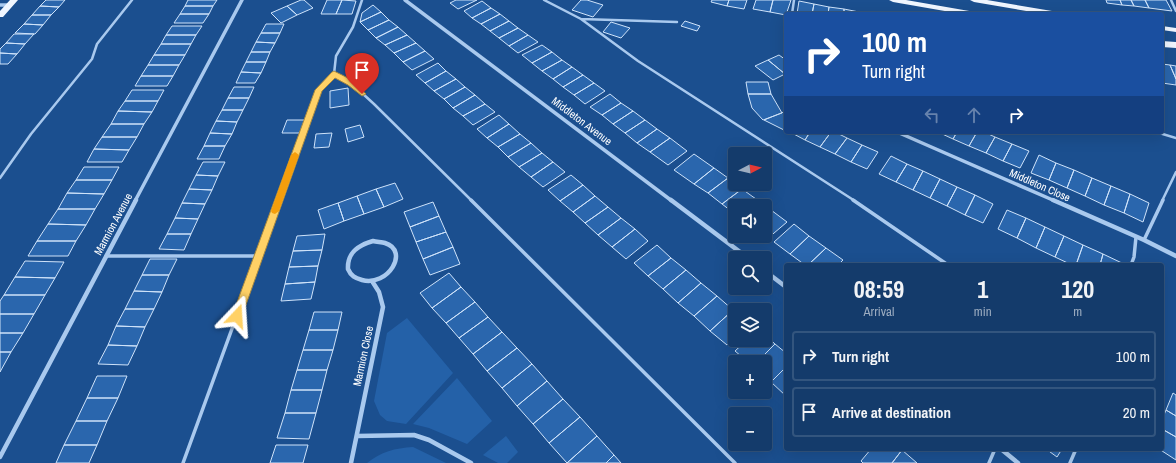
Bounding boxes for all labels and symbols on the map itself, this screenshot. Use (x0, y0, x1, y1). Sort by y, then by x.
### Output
pin (345, 53, 379, 94)
street label: Middleton Avenue (549, 94, 615, 148)
north arrow (728, 147, 772, 191)
street label: Middleton Close (1007, 165, 1073, 205)
street label: Marmion Avenue (91, 191, 135, 257)
position arrow (216, 295, 258, 337)
street label: Marmion Close (350, 325, 376, 387)

